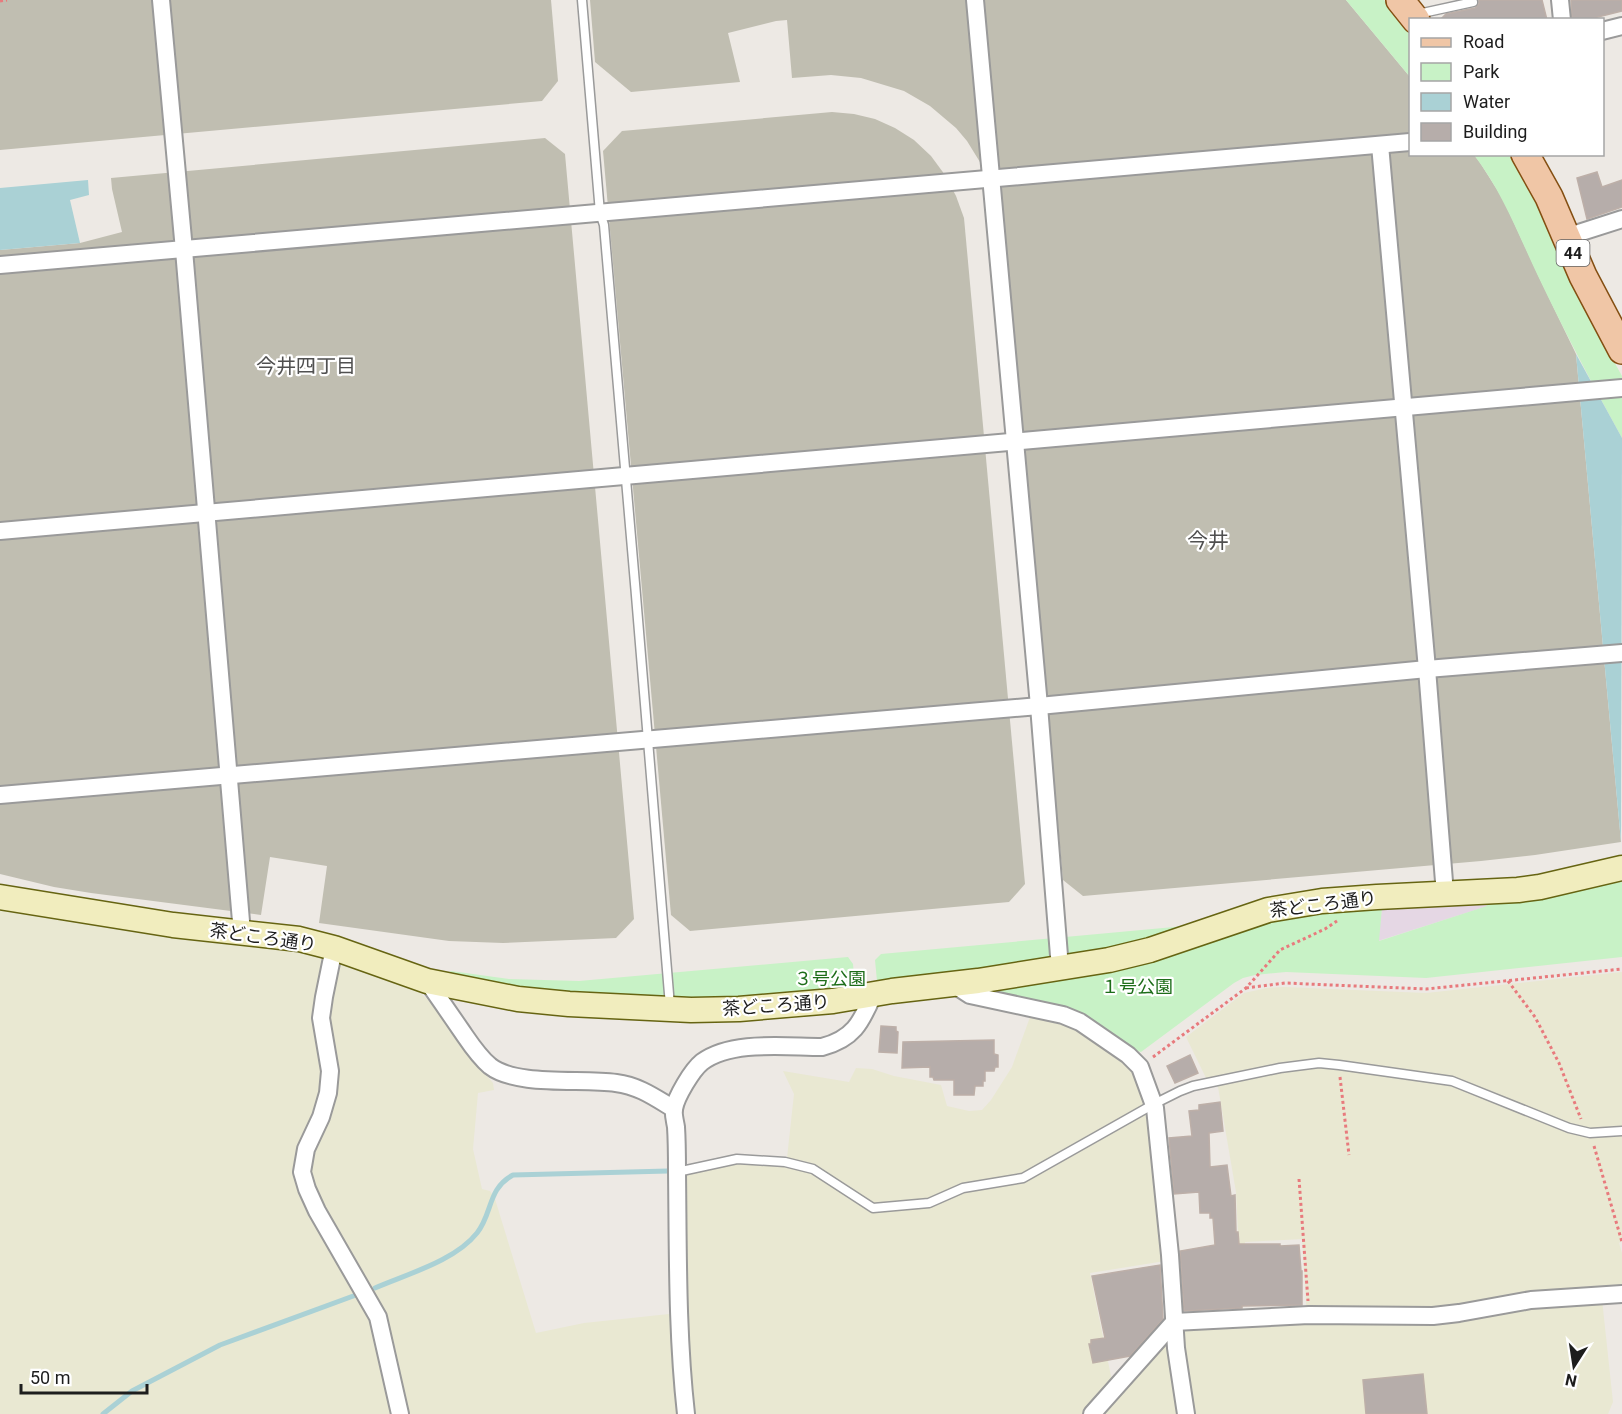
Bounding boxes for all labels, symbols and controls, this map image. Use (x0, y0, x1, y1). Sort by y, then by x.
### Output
legend (1409, 18, 1604, 156)
text: Road (1463, 31, 1504, 52)
text: Park (1463, 61, 1500, 82)
text: Water (1463, 91, 1510, 112)
text: Building (1463, 121, 1527, 142)
road number: 44 (1556, 240, 1590, 266)
district label: 今井四丁目 (256, 354, 356, 378)
district label: 今井 (1187, 529, 1229, 553)
street label: 茶どころ通り (1268, 887, 1378, 921)
street label: 茶どころ通り (208, 919, 318, 955)
park label: ３号公園 (794, 968, 866, 989)
park label: １号公園 (1101, 976, 1173, 997)
street label: 茶どころ通り (722, 991, 830, 1019)
north arrow (1544, 1336, 1604, 1396)
scale bar (21, 1357, 147, 1395)
text: 50 m (30, 1367, 70, 1388)
text: N (1563, 1370, 1578, 1391)

